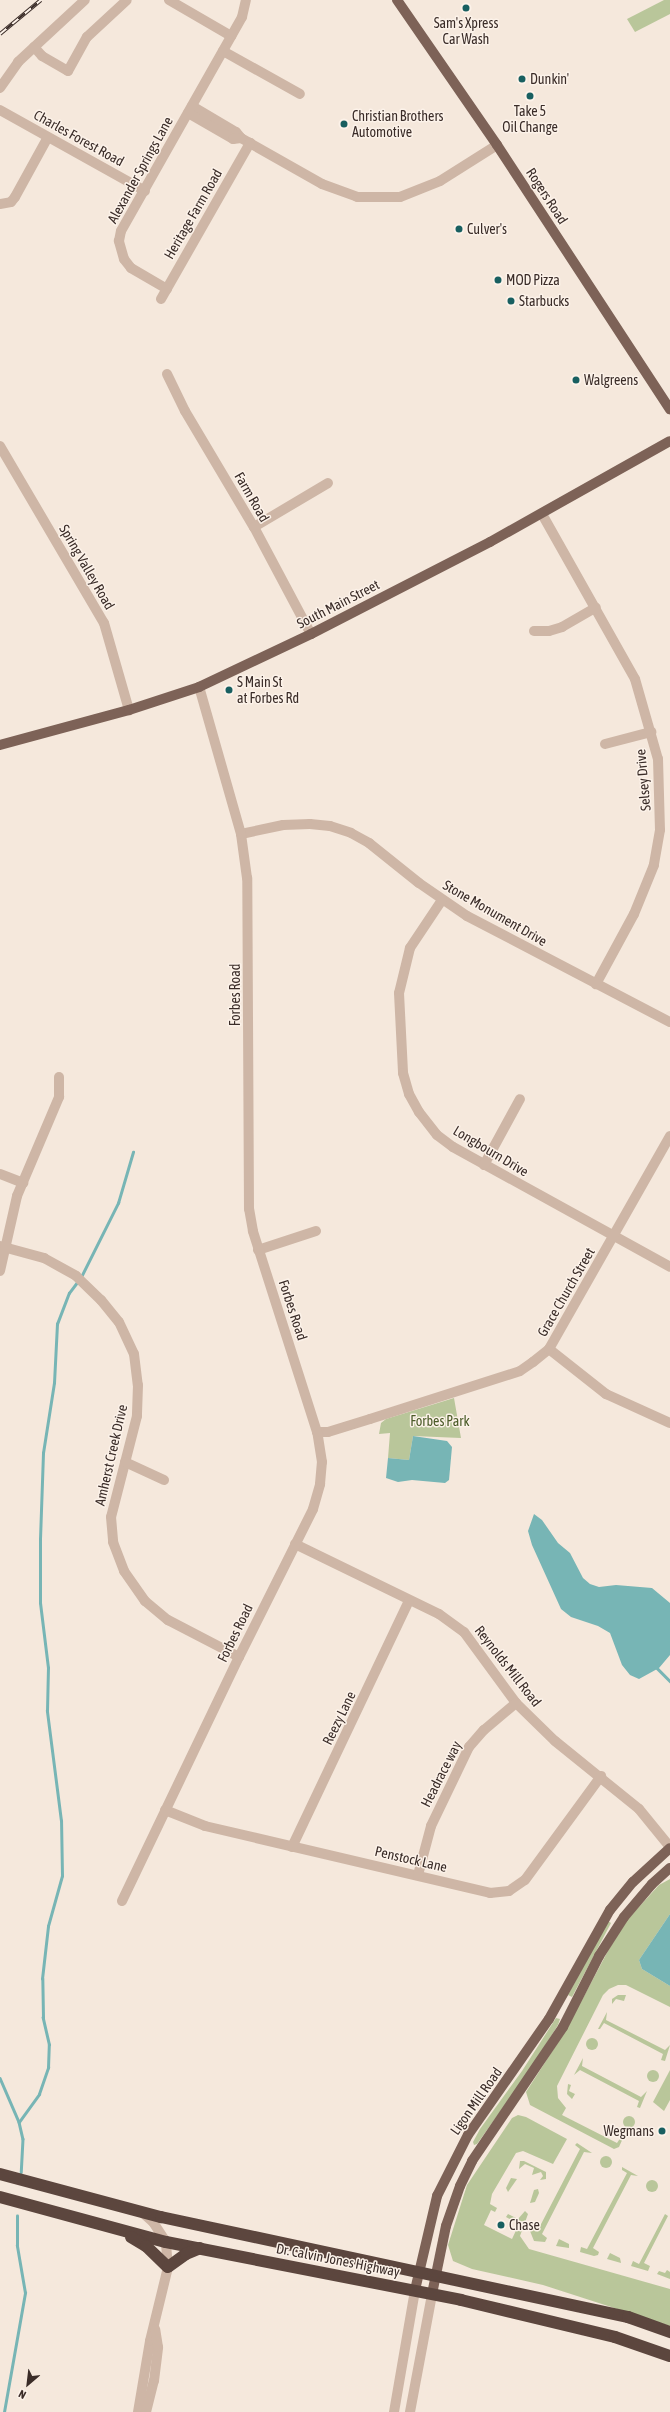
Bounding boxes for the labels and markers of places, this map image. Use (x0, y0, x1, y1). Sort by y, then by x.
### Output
marker: Sam's Xpress Car Wash (461, 3, 471, 13)
place label: Sam's Xpress Car Wash (434, 15, 498, 48)
place label: Dunkin' (530, 71, 569, 87)
marker: Dunkin' (517, 74, 527, 84)
marker: Take 5 Oil Change (525, 91, 535, 101)
place label: Take 5 Oil Change (502, 103, 558, 136)
place label: Christian Brothers Automotive (352, 108, 443, 140)
marker: Christian Brothers Automotive (339, 119, 349, 129)
place label: Culver's (467, 221, 507, 237)
marker: Culver's (454, 224, 464, 234)
place label: MOD Pizza (506, 272, 560, 288)
marker: MOD Pizza (493, 275, 503, 285)
place label: Starbucks (519, 293, 569, 309)
marker: Starbucks (506, 296, 516, 306)
place label: Walgreens (584, 372, 638, 388)
marker: Walgreens (571, 375, 581, 385)
place label: S Main St at Forbes Rd (237, 674, 299, 706)
marker: S Main St at Forbes Rd (224, 685, 234, 695)
place label: Wegmans (604, 2123, 654, 2139)
marker: Wegmans (657, 2126, 667, 2136)
place label: Chase (509, 2217, 540, 2233)
marker: Chase (496, 2220, 506, 2230)

